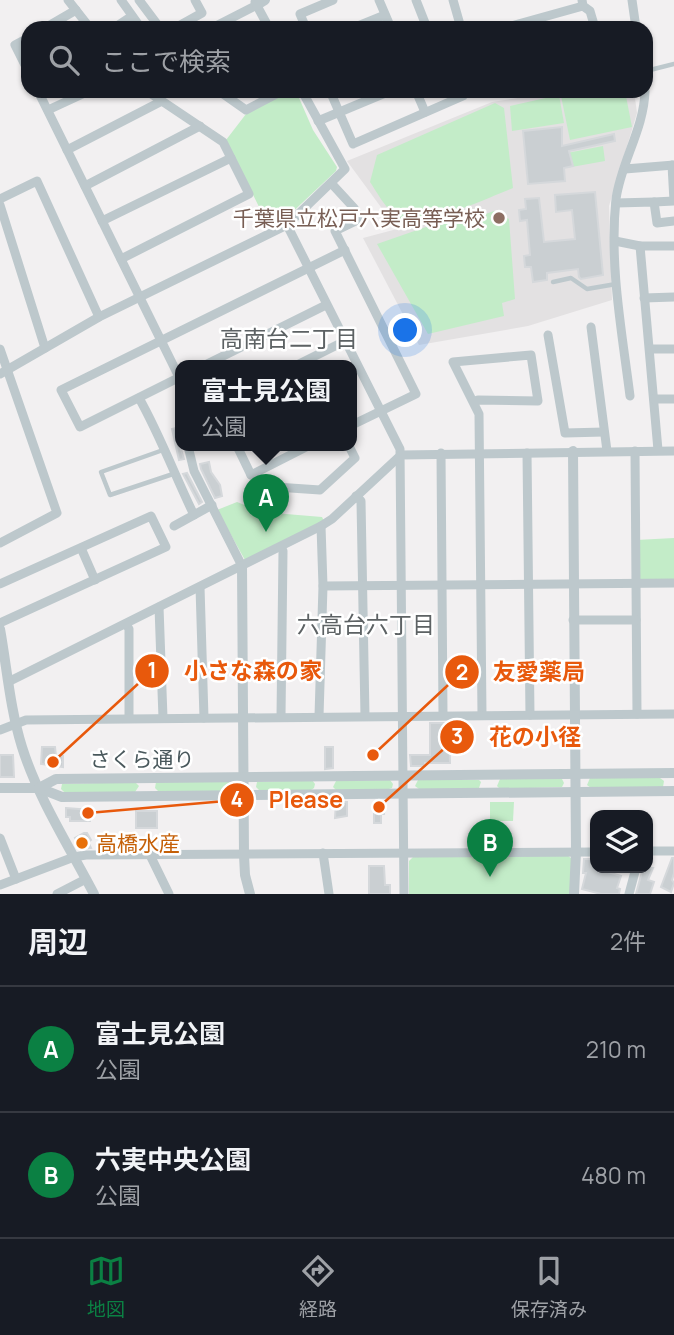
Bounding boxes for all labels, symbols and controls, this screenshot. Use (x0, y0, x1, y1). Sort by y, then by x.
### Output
search box (21, 21, 653, 98)
icon: search (45, 41, 83, 79)
text: ここで検索 (101, 43, 231, 79)
place label: 千葉県立松戸六実高等学校 (233, 204, 485, 232)
marker: 千葉県立松戸六実高等学校 (491, 210, 507, 226)
your location (388, 313, 422, 347)
district label: 高南台二丁目 (220, 322, 358, 354)
popup (175, 360, 357, 451)
text: 富士見公園 (201, 372, 331, 408)
text: 公園 (201, 410, 247, 442)
pin: A (243, 474, 289, 532)
district label: 六高台六丁目 (297, 608, 435, 640)
callout: 小さな森の家 (135, 649, 336, 693)
callout: 友愛薬局 (444, 650, 599, 694)
text: 小さな森の家 (184, 654, 322, 686)
text: 友愛薬局 (493, 655, 585, 687)
text: 1 (147, 656, 157, 684)
text: 2 (456, 658, 468, 686)
callout: 花の小径 (440, 715, 595, 759)
text: 花の小径 (489, 720, 581, 752)
text: 3 (451, 722, 463, 750)
street label: さくら通り (90, 745, 195, 773)
callout: Please (220, 778, 357, 822)
text: Please (269, 783, 343, 815)
text: 4 (231, 785, 243, 813)
map controls (590, 810, 653, 873)
button: layers (590, 810, 653, 873)
pin: B (467, 819, 513, 877)
place label: 高橋水産 (96, 829, 180, 857)
marker: 高橋水産 (74, 835, 90, 851)
text: 周辺 (28, 921, 88, 962)
text: 2件 (610, 925, 646, 957)
text: 富士見公園 (95, 1015, 225, 1051)
text: A (43, 1033, 59, 1065)
text: 210 m (586, 1033, 646, 1065)
text: 公園 (95, 1053, 141, 1085)
text: 六実中央公園 (95, 1141, 251, 1177)
text: B (44, 1159, 58, 1191)
text: 480 m (581, 1159, 646, 1191)
text: 公園 (95, 1179, 141, 1211)
tab: 地図 (87, 1252, 125, 1322)
tab: 経路 (299, 1252, 337, 1322)
tab: 保存済み (511, 1252, 587, 1322)

